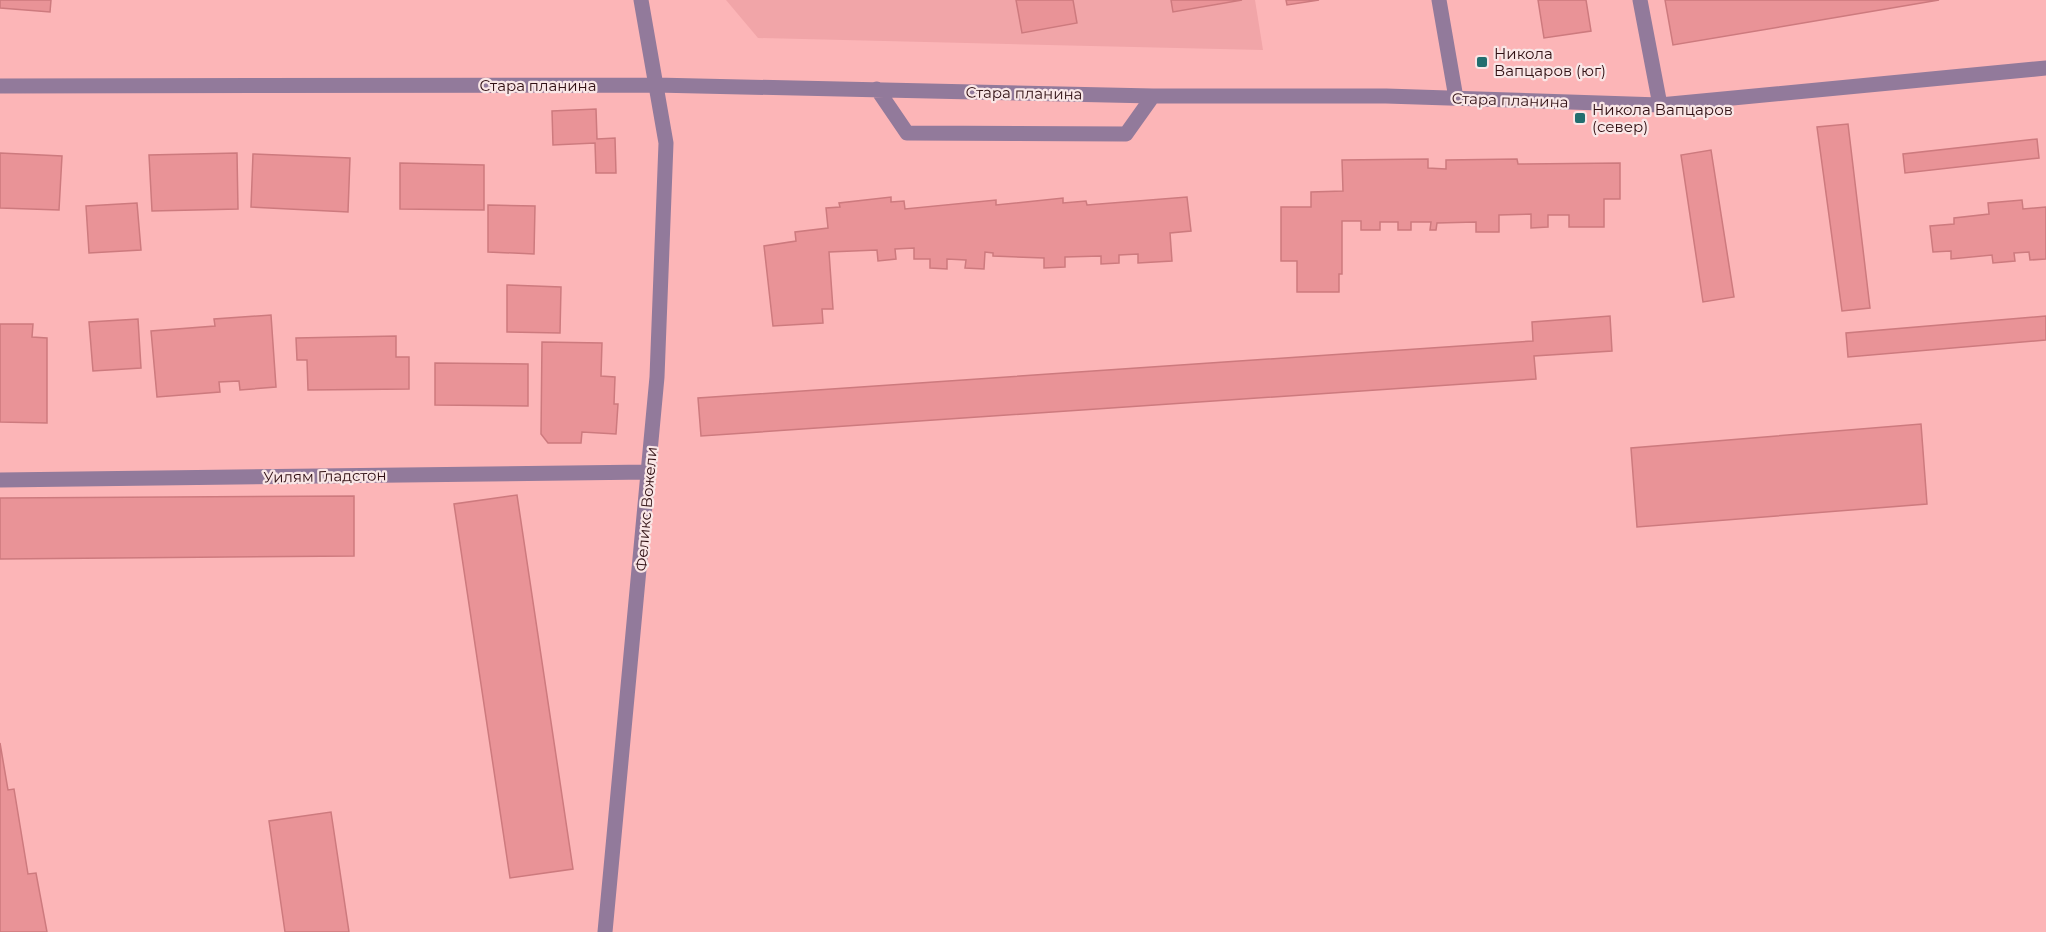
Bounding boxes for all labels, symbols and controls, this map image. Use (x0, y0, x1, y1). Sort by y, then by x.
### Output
place label: Никола Вапцаров (юг) (1494, 44, 1606, 80)
marker: Никола Вапцаров (юг) (1475, 55, 1489, 69)
street label: Стара планина (480, 76, 596, 95)
street label: Стара планина (965, 82, 1083, 104)
street label: Стара планина (1451, 88, 1569, 112)
place label: Никола Вапцаров (север) (1592, 100, 1733, 136)
marker: Никола Вапцаров (север) (1573, 111, 1587, 125)
street label: Феликс Вожели (631, 446, 661, 572)
street label: Уилям Гладстон (263, 465, 387, 487)

